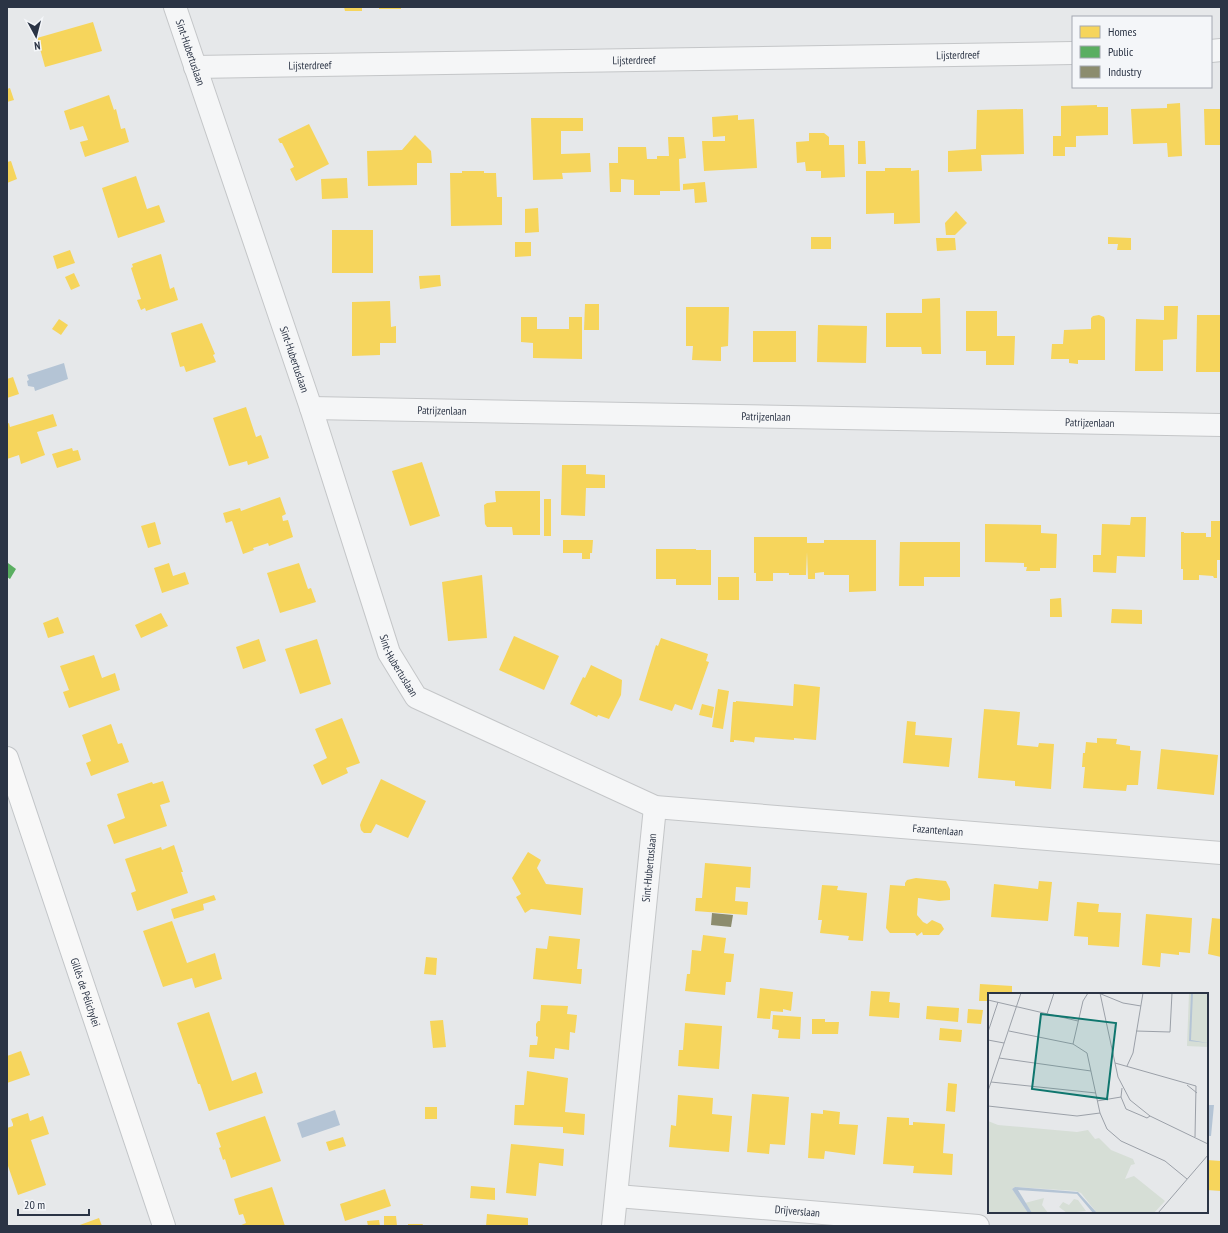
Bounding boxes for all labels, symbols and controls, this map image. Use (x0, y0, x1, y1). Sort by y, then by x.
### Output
north arrow (16, 16, 56, 56)
legend (1072, 16, 1212, 88)
street label: Sint-Hubertuslaan (173, 18, 208, 88)
text: Homes (1108, 24, 1136, 39)
text: N (33, 39, 41, 53)
text: Public (1108, 44, 1134, 59)
street label: Lijsterdreef (936, 47, 981, 62)
street label: Lijsterdreef (612, 53, 657, 67)
street label: Lijsterdreef (288, 58, 333, 73)
text: Industry (1108, 64, 1142, 79)
street label: Sint-Hubertuslaan (277, 324, 312, 394)
street label: Patrijzenlaan (417, 403, 467, 418)
street label: Patrijzenlaan (741, 409, 791, 424)
street label: Patrijzenlaan (1065, 415, 1115, 430)
street label: Sint-Hubertuslaan (377, 633, 421, 699)
street label: Fazantenlaan (912, 821, 964, 839)
street label: Sint-Hubertuslaan (638, 833, 659, 903)
street label: Gillès de Pélichylei (67, 956, 104, 1028)
inset map (988, 993, 1208, 1213)
scale bar (18, 1191, 89, 1217)
text: 20 m (24, 1197, 45, 1212)
street label: Drijverslaan (774, 1202, 821, 1220)

